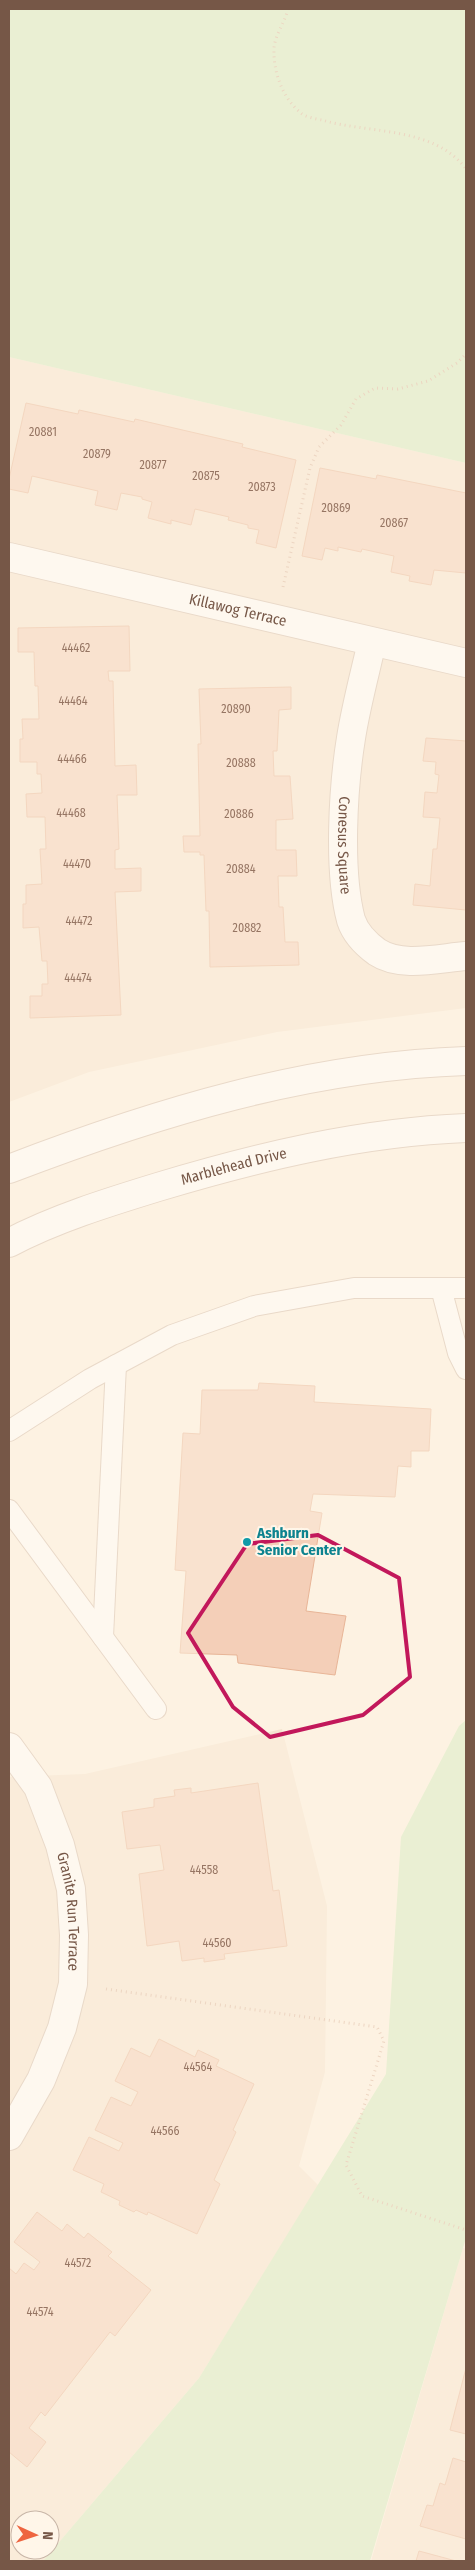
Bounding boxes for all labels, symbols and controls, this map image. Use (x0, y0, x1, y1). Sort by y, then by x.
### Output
house number: 20881 (29, 425, 57, 439)
house number: 20879 (83, 447, 111, 461)
house number: 20877 (139, 458, 167, 472)
house number: 20875 (192, 469, 220, 483)
house number: 20873 (248, 480, 276, 494)
house number: 20869 (321, 501, 351, 515)
house number: 20867 (380, 516, 408, 530)
street label: Killawog Terrace (187, 590, 289, 630)
house number: 44462 (62, 641, 90, 655)
house number: 44464 (58, 694, 88, 708)
house number: 20890 (221, 702, 251, 716)
house number: 44466 (57, 752, 87, 766)
house number: 20888 (226, 756, 256, 770)
street label: Conesus Square (334, 796, 355, 895)
house number: 44468 (56, 806, 86, 820)
house number: 20886 (224, 807, 254, 821)
house number: 44470 (63, 857, 91, 871)
house number: 20884 (226, 862, 256, 876)
house number: 44472 (65, 914, 93, 928)
house number: 20882 (233, 921, 261, 935)
house number: 44474 (64, 971, 92, 985)
street label: Marblehead Drive (179, 1144, 288, 1189)
place label: Ashburn Senior Center (256, 1524, 342, 1559)
marker: Ashburn Senior Center (241, 1536, 253, 1548)
street label: Granite Run Terrace (53, 1850, 83, 1971)
house number: 44558 (190, 1863, 218, 1877)
house number: 44560 (202, 1936, 232, 1950)
house number: 44564 (184, 2060, 213, 2074)
house number: 44566 (151, 2124, 179, 2138)
house number: 44572 (65, 2256, 91, 2270)
house number: 44574 (26, 2305, 54, 2319)
north arrow (10, 2510, 60, 2560)
text: N (39, 2531, 56, 2540)

